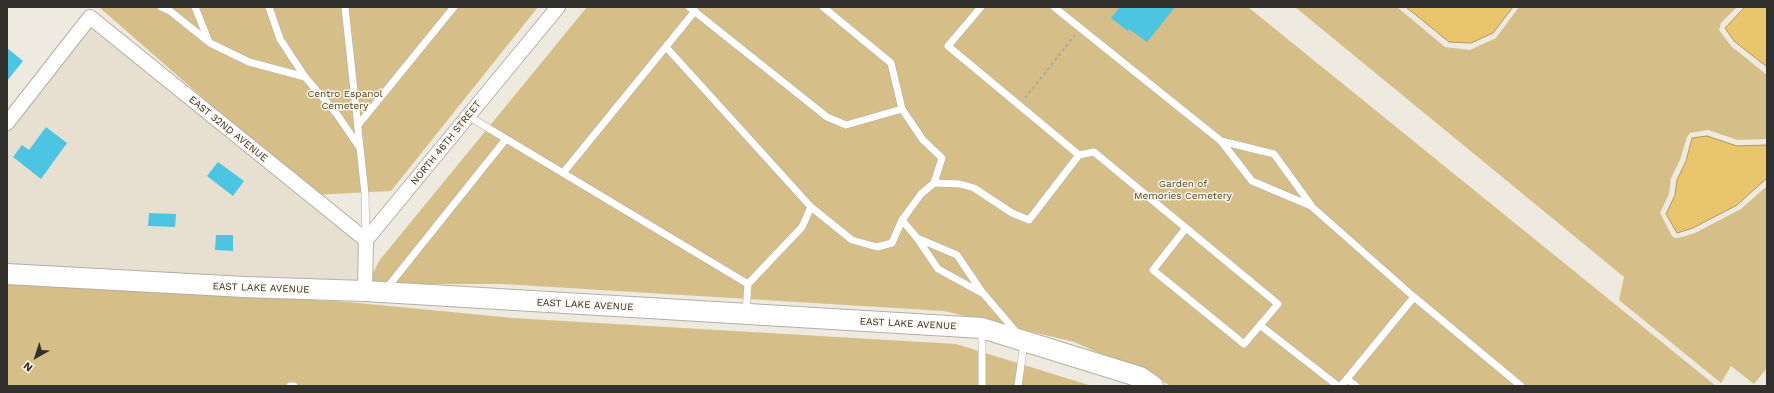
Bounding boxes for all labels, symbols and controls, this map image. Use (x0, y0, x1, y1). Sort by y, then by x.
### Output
park label: Centro Espanol Cemetery (307, 88, 383, 112)
street label: EAST 32ND AVENUE (186, 94, 270, 164)
street label: NORTH 46TH STREET (408, 99, 484, 187)
park label: Garden of Memories Cemetery (1134, 178, 1232, 202)
street label: EAST LAKE AVENUE (212, 280, 310, 296)
street label: EAST LAKE AVENUE (536, 296, 634, 314)
street label: EAST LAKE AVENUE (859, 315, 957, 333)
north arrow (16, 337, 56, 377)
text: N (21, 359, 35, 374)

